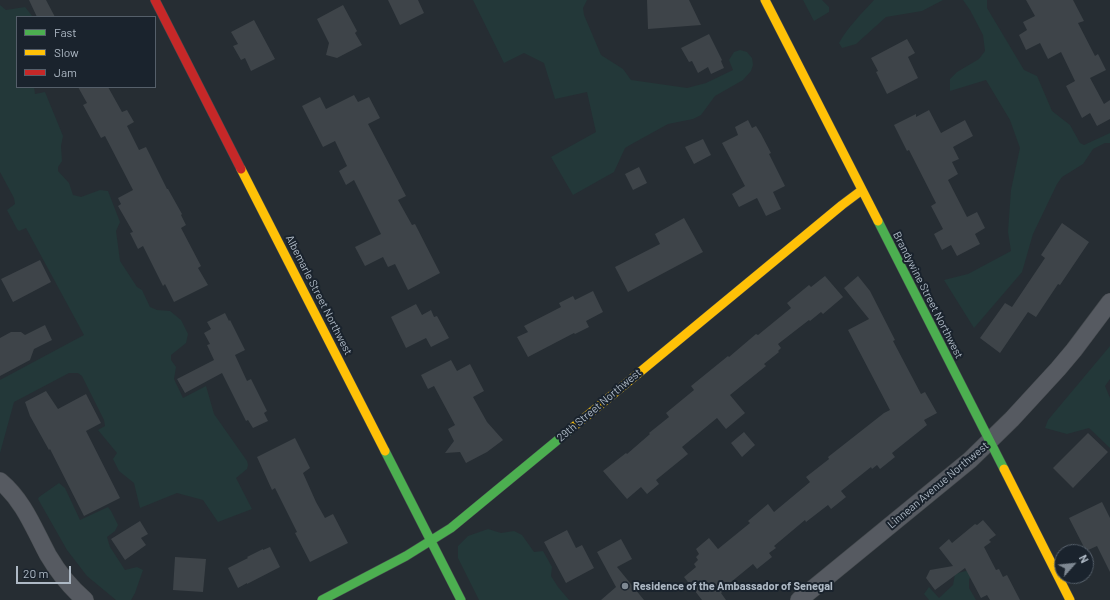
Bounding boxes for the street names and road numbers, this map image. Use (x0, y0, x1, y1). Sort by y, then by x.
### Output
street label: Brandywine Street Northwest (890, 229, 966, 361)
street label: Albemarle Street Northwest (283, 233, 355, 357)
street label: 29th Street Northwest (554, 366, 644, 444)
street label: Linnean Avenue Northwest (885, 439, 991, 531)

